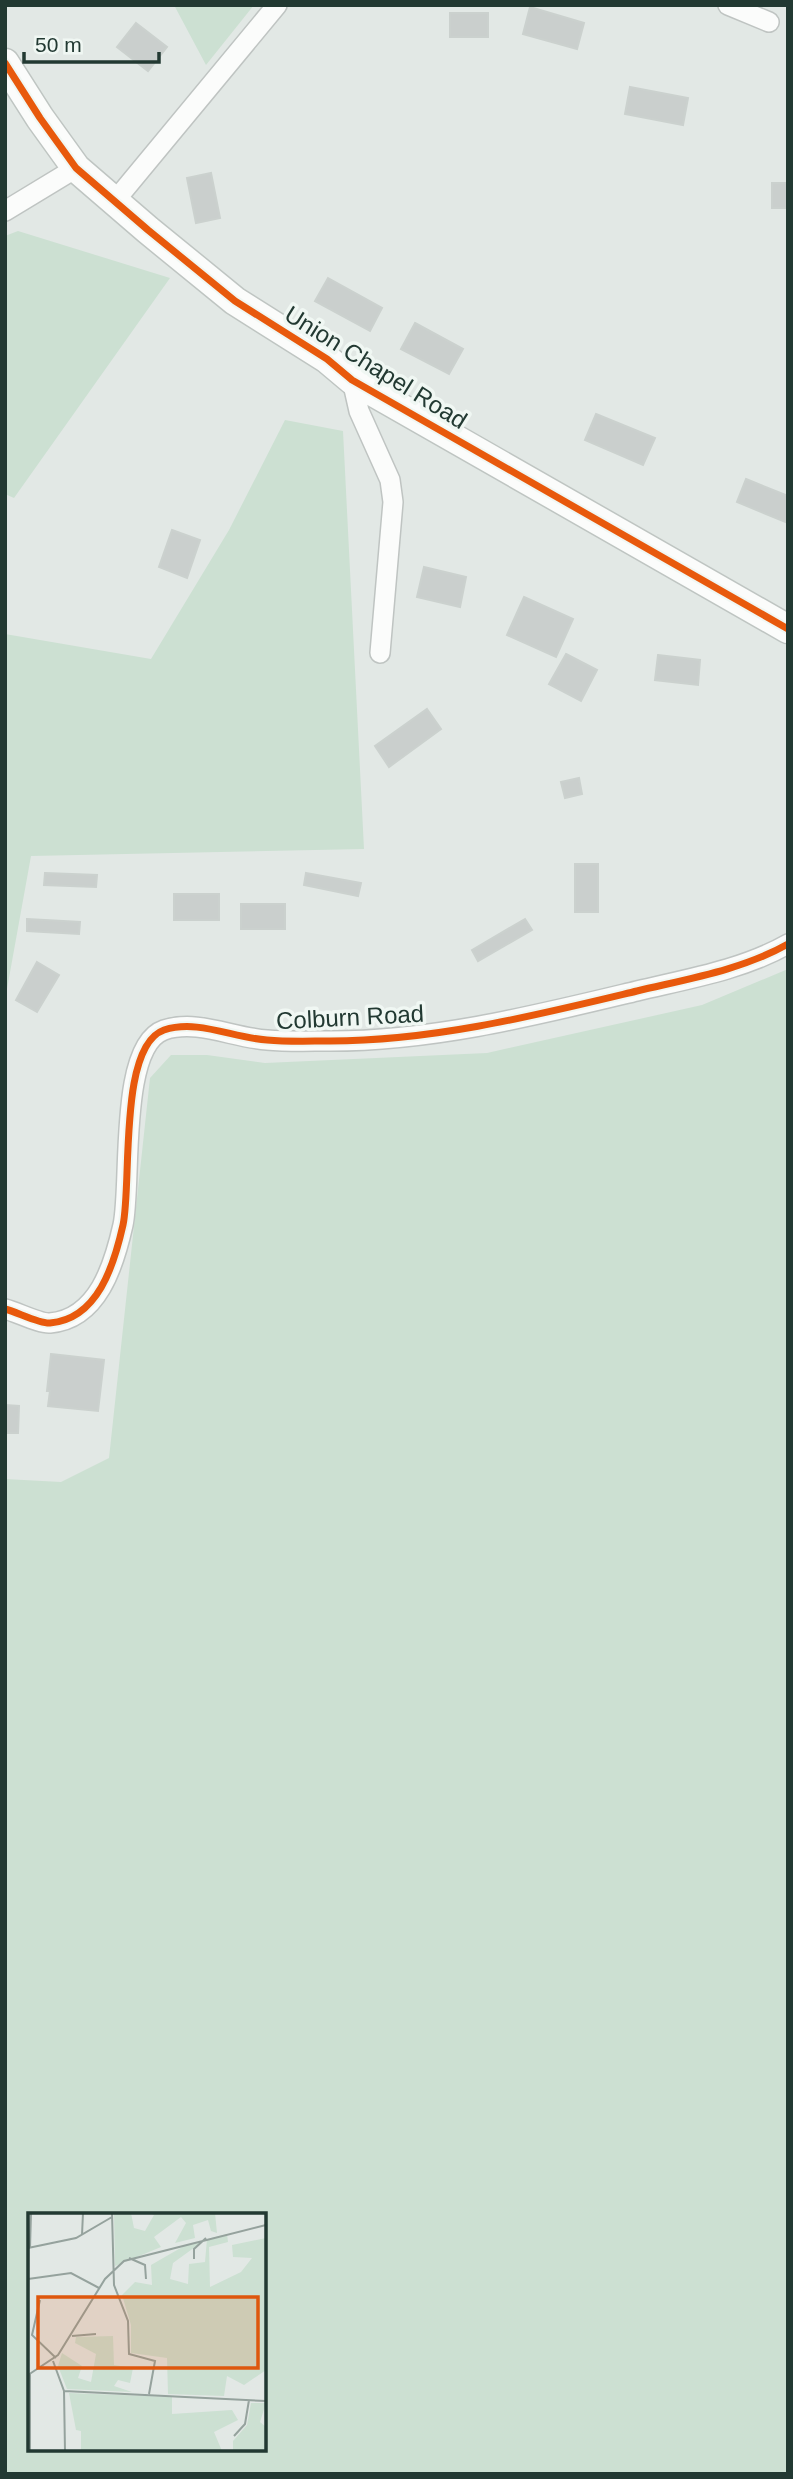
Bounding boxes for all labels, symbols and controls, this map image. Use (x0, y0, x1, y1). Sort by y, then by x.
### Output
scale bar (24, 21, 159, 65)
text: 50 m (35, 33, 82, 56)
street label: Union Chapel Road (280, 300, 472, 434)
street label: Colburn Road (275, 1000, 425, 1034)
inset map (28, 2213, 266, 2451)

